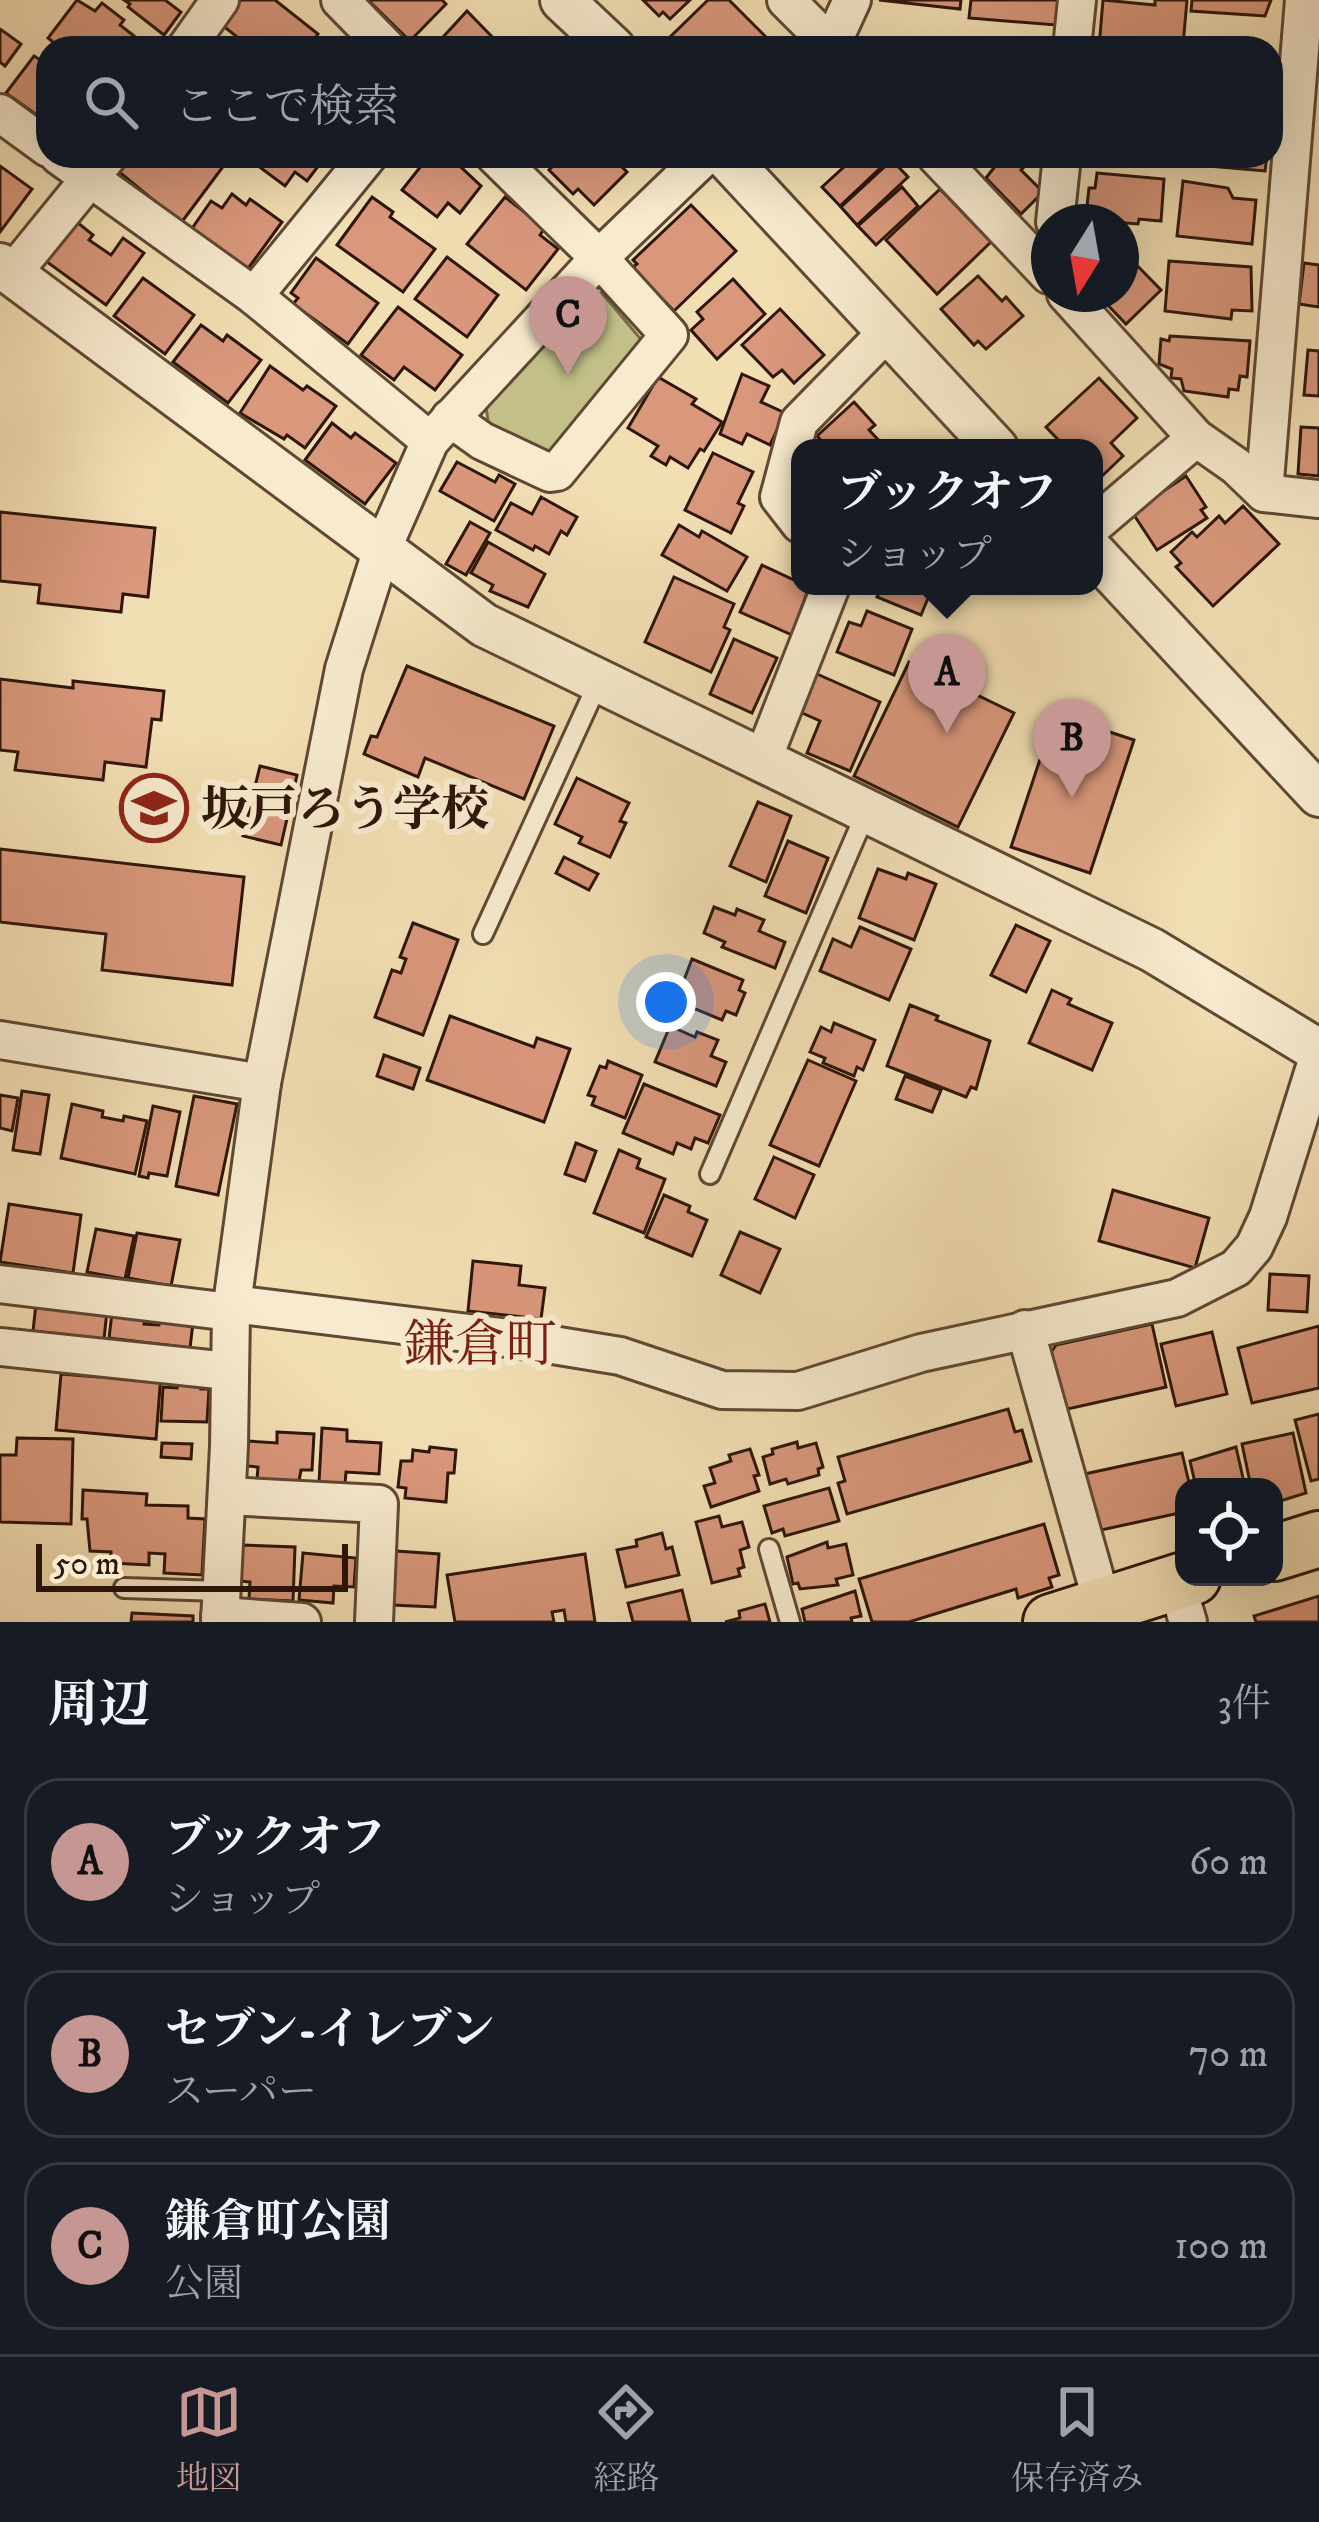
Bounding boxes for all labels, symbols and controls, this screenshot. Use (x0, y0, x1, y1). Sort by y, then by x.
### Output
search box (36, 36, 1283, 168)
icon: search (78, 69, 144, 135)
text: ここで検索 (174, 80, 399, 136)
north arrow (1031, 204, 1139, 312)
pin: C (529, 276, 607, 375)
popup (791, 439, 1103, 595)
text: ブックオフ (837, 466, 1057, 522)
text: ショップ (837, 531, 992, 580)
pin: A (908, 634, 986, 733)
pin: B (1033, 699, 1111, 798)
school or university icon: 坂戸ろう学校 (119, 773, 189, 843)
place label: 坂戸ろう学校 (201, 781, 489, 841)
your location (636, 972, 696, 1032)
district label: 鎌倉町 (403, 1314, 557, 1378)
map controls (1175, 1478, 1283, 1586)
button: locate (1175, 1478, 1283, 1586)
scale bar (36, 1538, 348, 1591)
text: 50 m (54, 1544, 120, 1585)
text: 周辺 (48, 1674, 150, 1738)
text: 3件 (1217, 1680, 1271, 1729)
text: ブックオフ (165, 1811, 386, 1867)
text: A (78, 1838, 102, 1887)
text: 60 m (1189, 1838, 1268, 1887)
text: ショップ (165, 1876, 320, 1925)
text: セブン-イレブン (165, 2003, 495, 2059)
text: B (78, 2030, 102, 2079)
text: 70 m (1189, 2030, 1268, 2079)
text: スーパー (165, 2068, 317, 2117)
text: 鎌倉町公園 (165, 2195, 390, 2251)
text: C (77, 2222, 103, 2271)
text: 100 m (1174, 2222, 1268, 2271)
text: 公園 (165, 2260, 243, 2309)
tab: 地図 (176, 2379, 242, 2500)
tab: 経路 (593, 2379, 659, 2500)
tab: 保存済み (1011, 2379, 1143, 2500)

